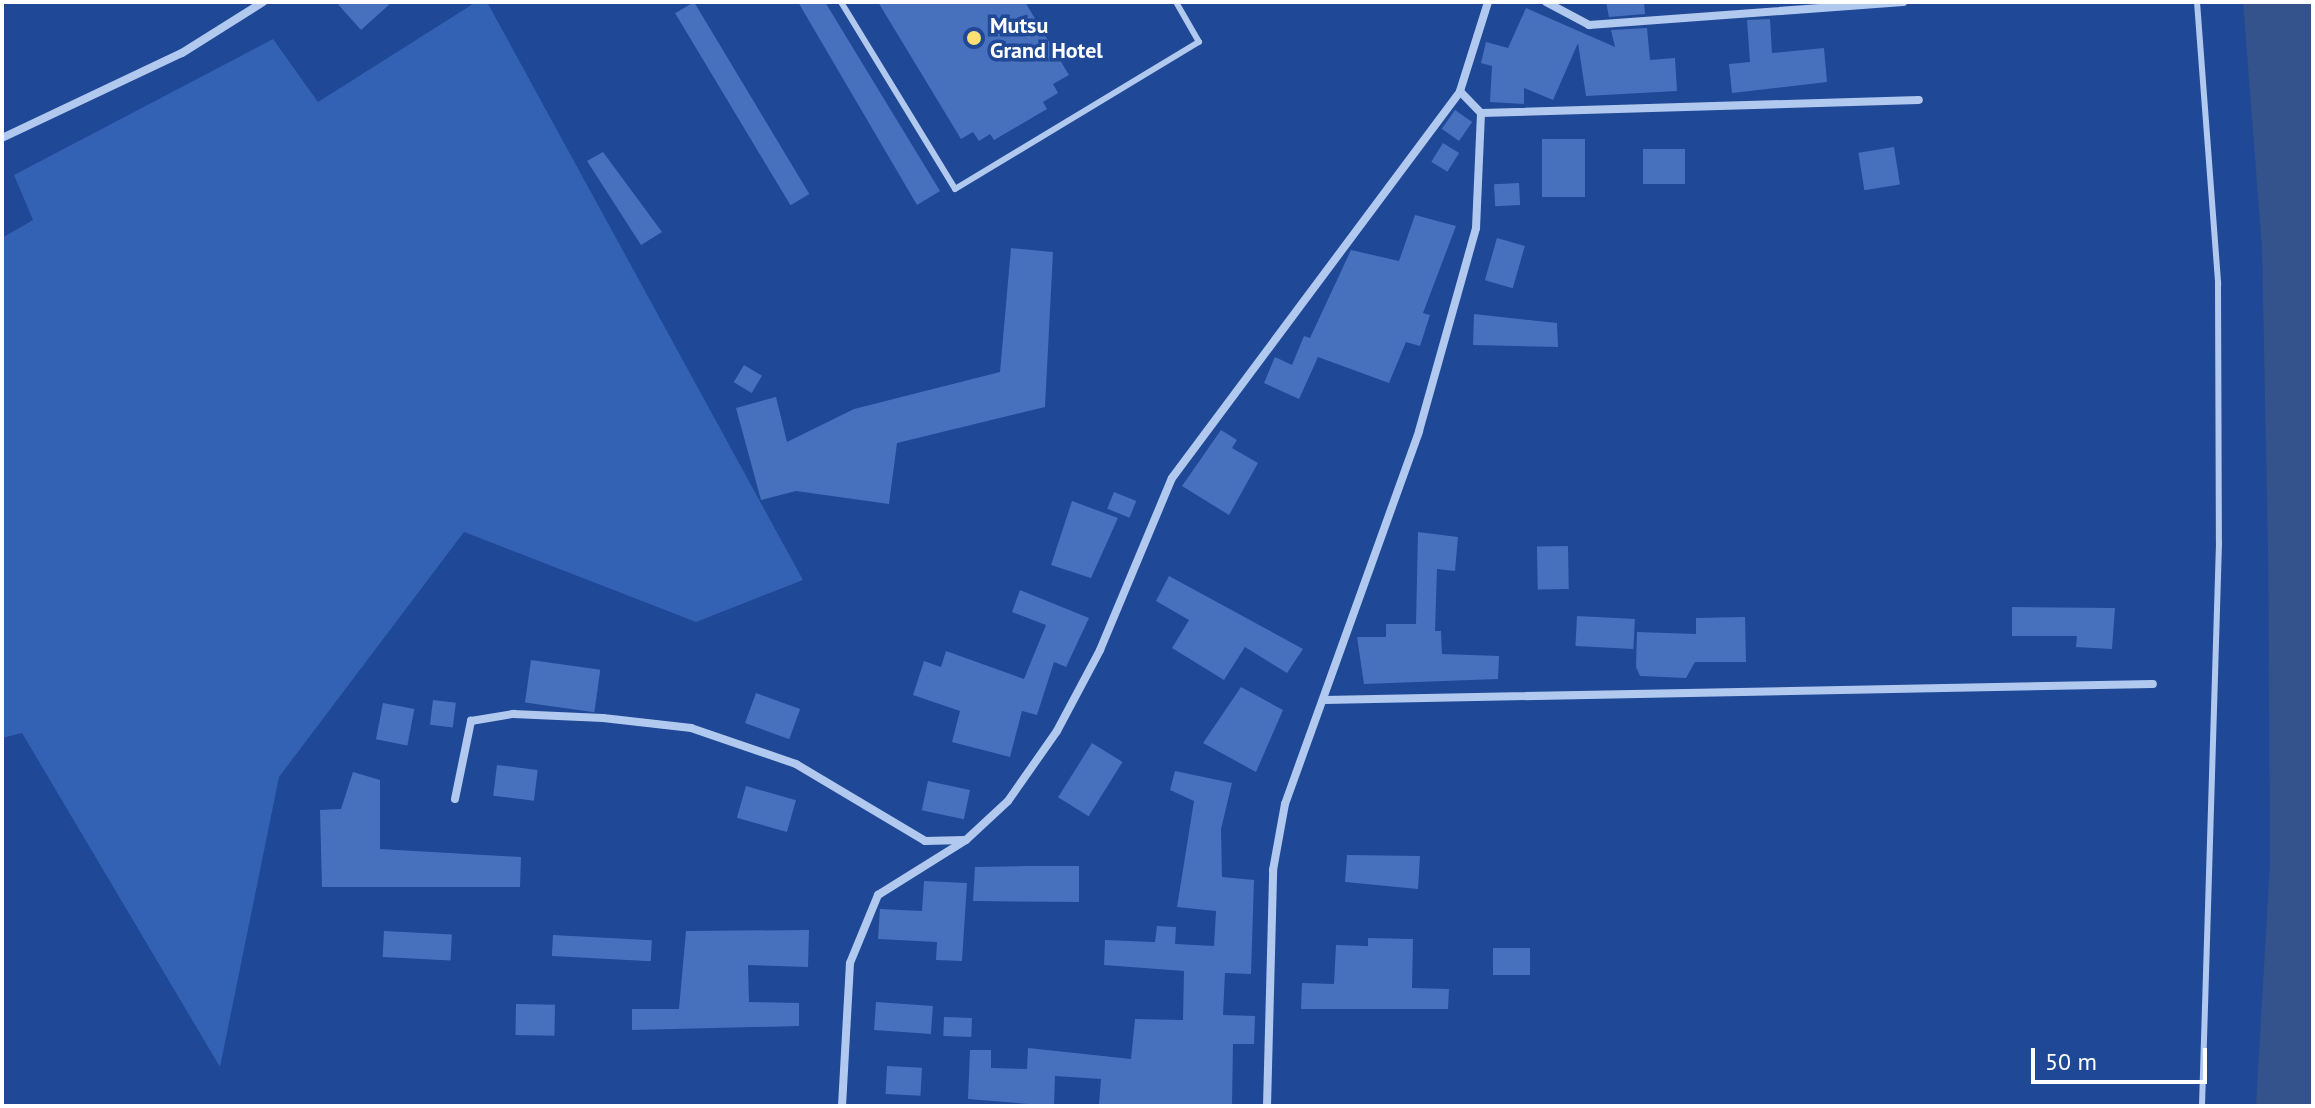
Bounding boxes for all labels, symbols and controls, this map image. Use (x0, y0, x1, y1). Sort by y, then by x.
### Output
place label: Mutsu Grand Hotel (990, 12, 1103, 64)
marker: Mutsu Grand Hotel (965, 29, 983, 47)
scale bar (2035, 1032, 2211, 1082)
text: 50 m (2045, 1046, 2097, 1077)

